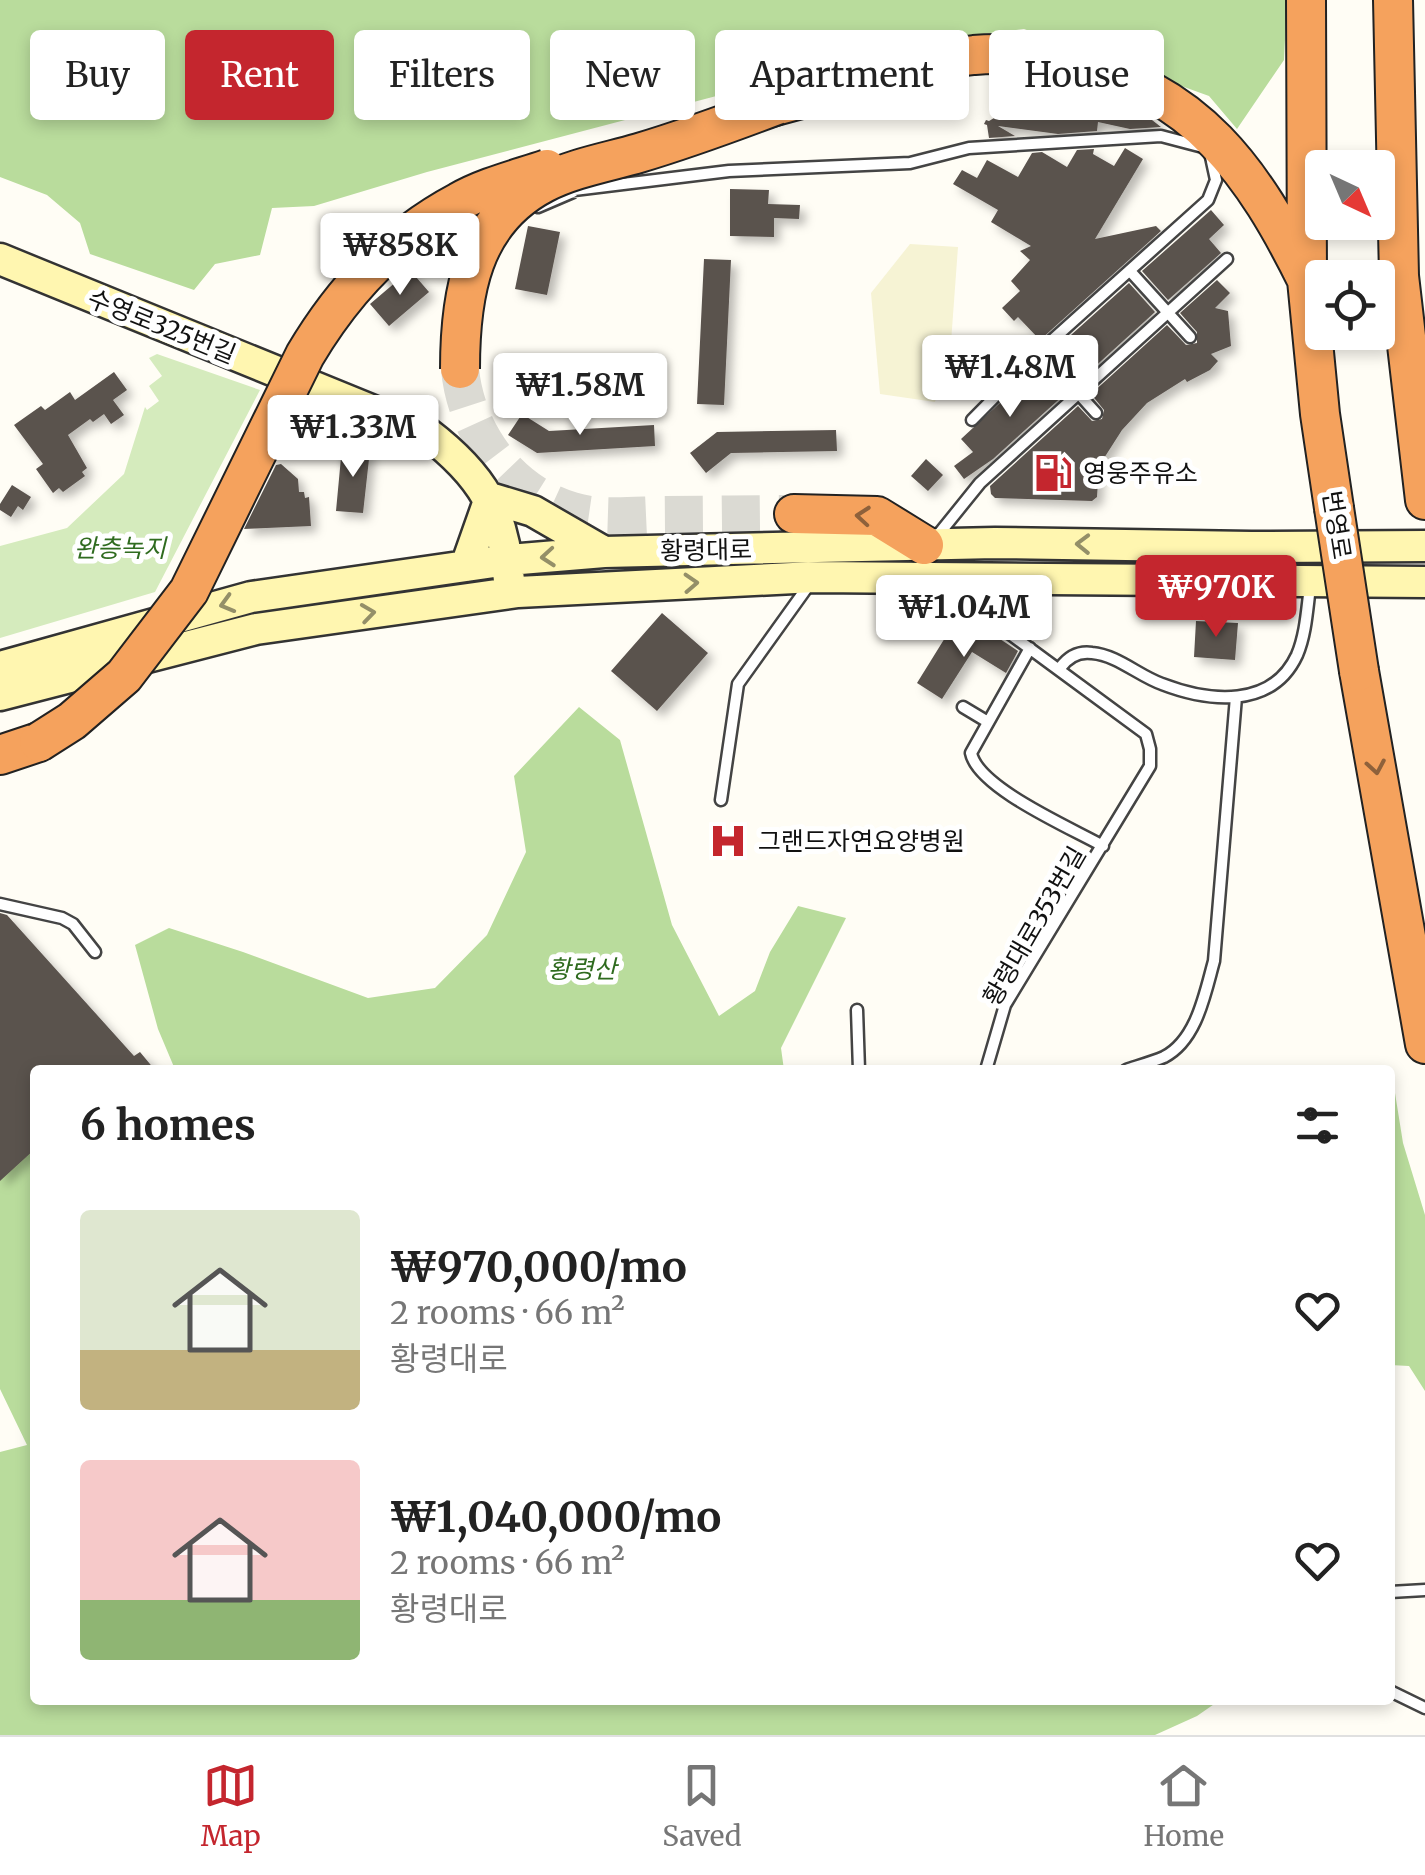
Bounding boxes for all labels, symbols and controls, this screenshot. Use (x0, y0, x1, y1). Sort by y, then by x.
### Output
chip: Buy (30, 30, 165, 120)
chip: Rent (185, 30, 334, 120)
chip: Filters (354, 30, 530, 120)
chip: New (550, 30, 695, 120)
chip: Apartment (715, 30, 969, 120)
chip: House (989, 30, 1164, 120)
north arrow (1305, 150, 1395, 240)
map controls (1305, 150, 1395, 350)
pin: ₩858K (330, 213, 470, 298)
text: ₩858K (342, 225, 458, 265)
button: locate (1305, 260, 1395, 350)
street label: 수영로325번길 (83, 282, 241, 370)
pin: ₩1.48M (929, 335, 1091, 420)
text: ₩1.48M (944, 347, 1076, 387)
pin: ₩1.58M (499, 353, 661, 438)
text: ₩1.58M (515, 365, 645, 405)
pin: ₩1.33M (272, 395, 434, 480)
text: ₩1.33M (290, 407, 416, 447)
fuel station icon: 영웅주유소 (1032, 452, 1074, 494)
place label: 영웅주유소 (1083, 457, 1198, 489)
street label: 번영로 (1316, 488, 1358, 562)
one-way arrow (854, 506, 870, 528)
park label: 완층녹지 (74, 532, 168, 564)
street label: 황령대로 (660, 533, 752, 567)
one-way arrow (1074, 534, 1090, 555)
one-way arrow (539, 545, 555, 567)
pin: ₩970K (1146, 555, 1286, 640)
text: ₩970K (1157, 567, 1275, 607)
one-way arrow (684, 573, 700, 594)
pin: ₩1.04M (883, 575, 1045, 660)
text: ₩1.04M (898, 587, 1030, 627)
one-way arrow (218, 592, 236, 613)
one-way arrow (360, 603, 376, 624)
one-way arrow (1365, 758, 1386, 775)
hospital icon: 그랜드자연요양병원 (707, 820, 749, 862)
place label: 그랜드자연요양병원 (758, 825, 965, 857)
street label: 황령대로353번길 (975, 841, 1093, 1011)
park label: 황령산 (547, 953, 619, 985)
icon: filters (1290, 1098, 1345, 1153)
text: 6 homes (80, 1099, 256, 1151)
text: ₩970,000/mo (390, 1241, 687, 1293)
icon: home (160, 1250, 280, 1370)
icon: heart (1290, 1283, 1345, 1338)
text: 2 rooms · 66 m² (390, 1293, 625, 1333)
text: 황령대로 (390, 1339, 508, 1379)
text: ₩1,040,000/mo (390, 1491, 721, 1543)
icon: home (160, 1500, 280, 1620)
icon: heart (1290, 1533, 1345, 1588)
text: 2 rooms · 66 m² (390, 1543, 625, 1583)
text: 황령대로 (390, 1589, 508, 1629)
tab: Map (201, 1758, 261, 1854)
tab: Saved (662, 1758, 742, 1854)
tab: Home (1143, 1758, 1224, 1854)

